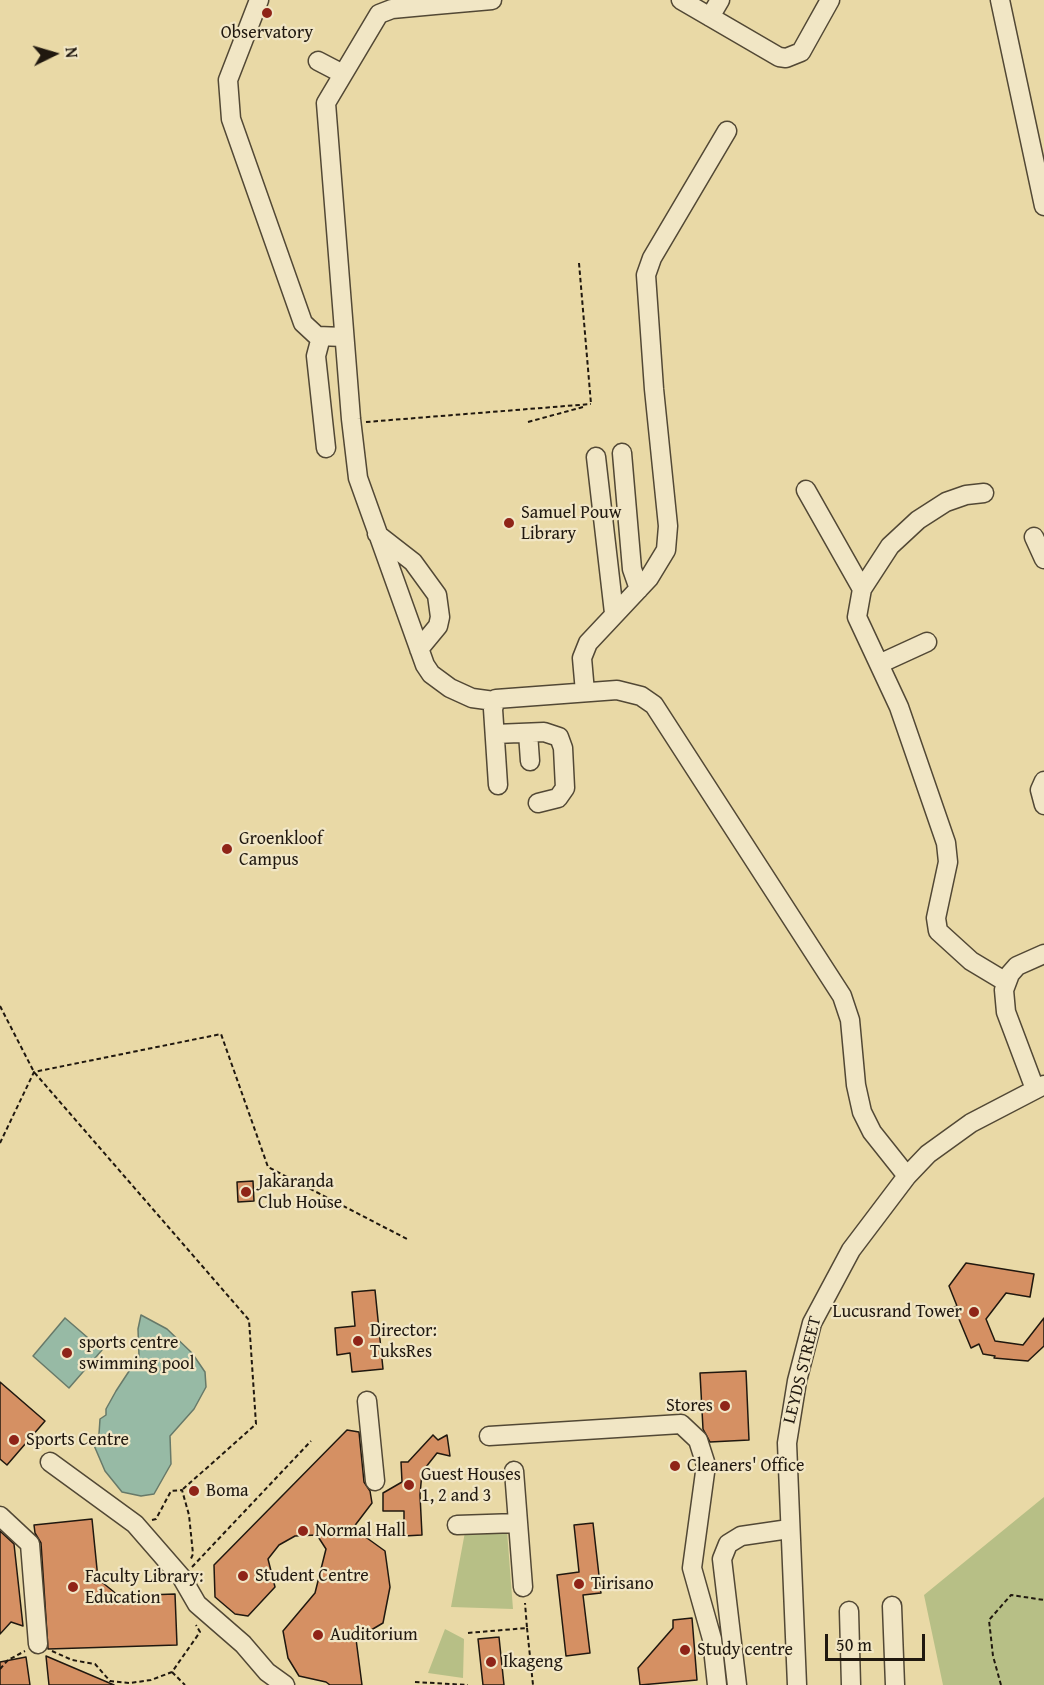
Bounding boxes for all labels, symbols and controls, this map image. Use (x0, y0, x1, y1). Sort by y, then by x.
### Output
marker: Observatory (260, 6, 274, 20)
place label: Observatory (221, 22, 313, 44)
north arrow (24, 24, 84, 84)
text: N (60, 46, 84, 59)
place label: Samuel Pouw Library (521, 502, 622, 544)
marker: Samuel Pouw Library (502, 516, 516, 530)
place label: Groenkloof Campus (239, 828, 323, 870)
marker: Groenkloof Campus (220, 842, 234, 856)
place label: Jakaranda Club House (258, 1171, 342, 1214)
marker: Jakaranda Club House (239, 1185, 253, 1199)
place label: Lucusrand Tower (833, 1301, 962, 1323)
marker: Lucusrand Tower (967, 1305, 981, 1319)
street label: LEYDS STREET (779, 1314, 827, 1426)
place label: Director: TuksRes (370, 1320, 437, 1362)
place label: sports centre swimming pool (79, 1332, 195, 1374)
marker: Director: TuksRes (351, 1334, 365, 1348)
marker: sports centre swimming pool (60, 1346, 74, 1360)
place label: Stores (666, 1395, 713, 1417)
marker: Stores (718, 1399, 732, 1413)
place label: Sports Centre (26, 1429, 129, 1451)
marker: Sports Centre (7, 1433, 21, 1447)
place label: Cleaners' Office (687, 1455, 804, 1477)
marker: Cleaners' Office (668, 1459, 682, 1473)
place label: Guest Houses 1, 2 and 3 (421, 1464, 521, 1506)
marker: Guest Houses 1, 2 and 3 (402, 1478, 416, 1492)
place label: Boma (206, 1480, 249, 1502)
marker: Boma (187, 1484, 201, 1498)
place label: Normal Hall (315, 1520, 406, 1542)
marker: Normal Hall (296, 1524, 310, 1538)
place label: Student Centre (255, 1565, 369, 1587)
place label: Faculty Library: Education (85, 1566, 203, 1608)
marker: Student Centre (236, 1569, 250, 1583)
place label: Tirisano (591, 1573, 654, 1595)
marker: Tirisano (572, 1577, 586, 1591)
marker: Faculty Library: Education (66, 1580, 80, 1594)
scale bar (828, 1622, 928, 1660)
place label: Auditorium (330, 1624, 418, 1646)
marker: Auditorium (311, 1628, 325, 1642)
text: 50 m (836, 1631, 872, 1658)
place label: Study centre (697, 1639, 793, 1661)
marker: Study centre (678, 1643, 692, 1657)
place label: Ikageng (503, 1651, 563, 1673)
marker: Ikageng (484, 1655, 498, 1669)

